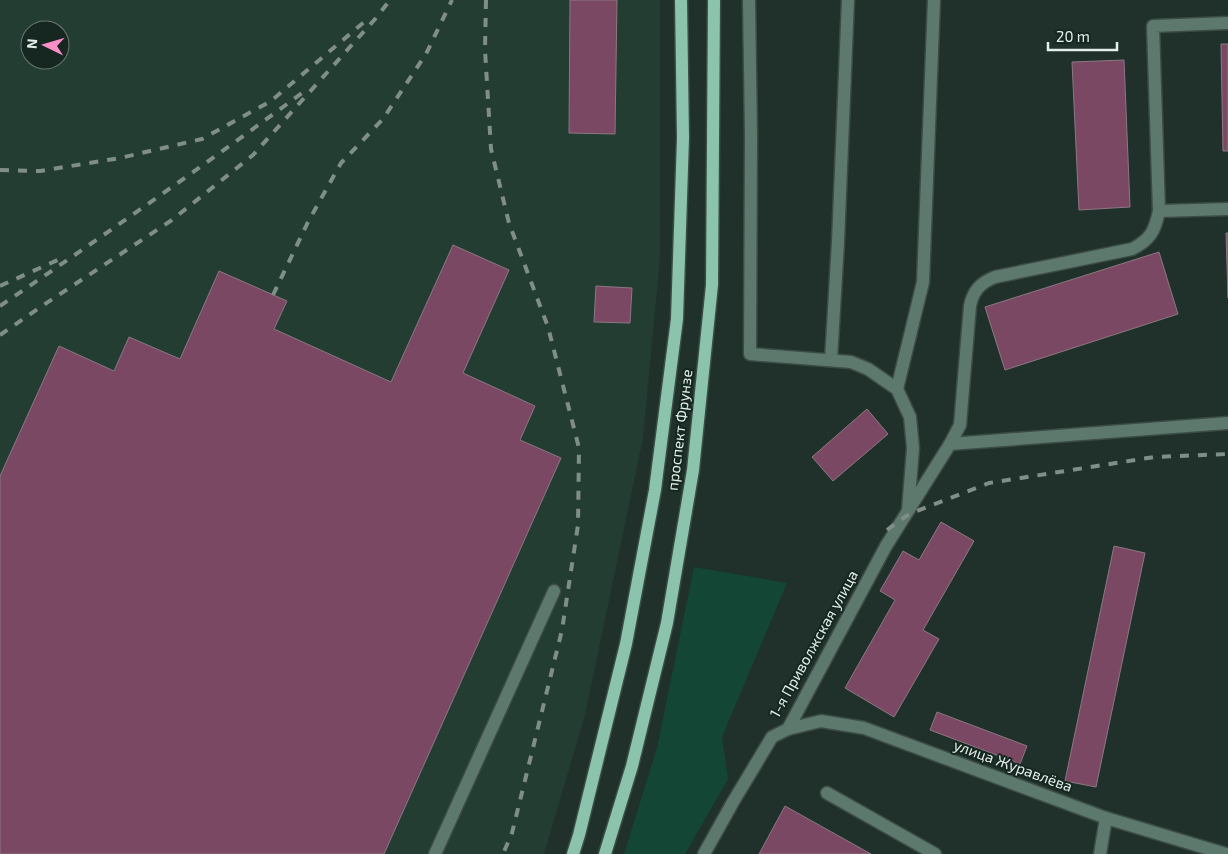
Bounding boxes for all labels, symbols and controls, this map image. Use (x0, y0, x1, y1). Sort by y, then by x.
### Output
north arrow (20, 20, 70, 70)
scale bar (1048, 20, 1117, 52)
text: 20 m (1056, 27, 1090, 45)
text: N (23, 38, 40, 50)
street label: проспект Фрунзе (663, 368, 696, 492)
street label: 1-я Приволжская улица (765, 567, 862, 721)
street label: улица Журавлёва (951, 735, 1075, 796)

